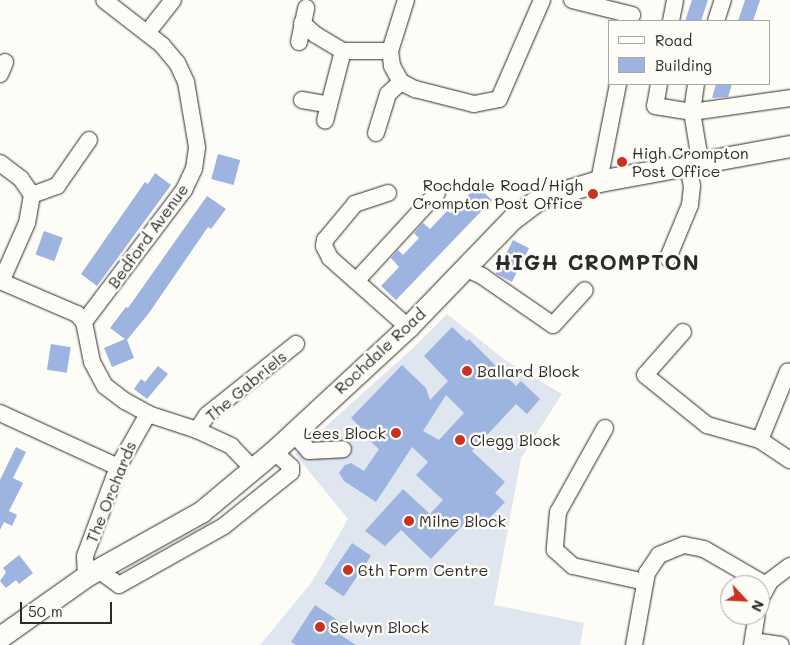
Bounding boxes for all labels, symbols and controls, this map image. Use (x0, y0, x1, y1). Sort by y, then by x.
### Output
legend (608, 20, 770, 85)
text: Road (655, 30, 692, 50)
text: Building (655, 55, 712, 75)
place label: High Crompton Post Office (632, 143, 749, 181)
marker: High Crompton Post Office (616, 156, 628, 168)
place label: Rochdale Road/High Crompton Post Office (412, 175, 583, 213)
street label: Bedford Avenue (104, 180, 192, 292)
marker: Rochdale Road/High Crompton Post Office (587, 188, 599, 200)
district label: HIGH CROMPTON (493, 249, 701, 275)
street label: Rochdale Road (331, 304, 429, 398)
street label: The Gabriels (202, 347, 290, 425)
place label: Ballard Block (477, 361, 580, 381)
marker: Ballard Block (461, 365, 473, 377)
place label: Lees Block (304, 423, 386, 443)
marker: Lees Block (390, 427, 402, 439)
place label: Clegg Block (470, 430, 560, 450)
marker: Clegg Block (454, 434, 466, 446)
street label: The Orchards (82, 438, 140, 546)
place label: Milne Block (419, 511, 506, 531)
marker: Milne Block (403, 515, 415, 527)
place label: 6th Form Centre (358, 560, 488, 580)
marker: 6th Form Centre (342, 564, 354, 576)
north arrow (720, 575, 770, 625)
scale bar (22, 592, 115, 624)
text: N (747, 597, 769, 615)
text: 50 m (28, 601, 63, 621)
place label: Selwyn Block (330, 617, 429, 637)
marker: Selwyn Block (314, 621, 326, 633)

